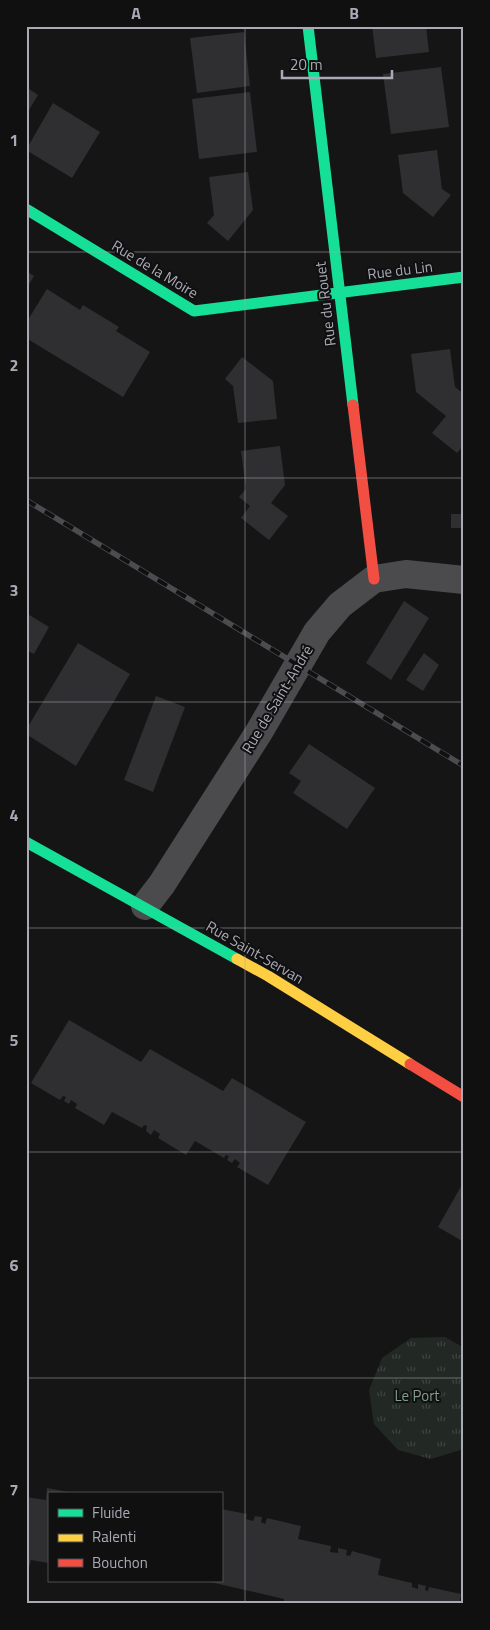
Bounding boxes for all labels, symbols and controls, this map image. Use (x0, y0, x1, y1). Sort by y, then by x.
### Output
text: A (131, 1, 141, 25)
text: B (349, 1, 359, 25)
scale bar (282, 48, 392, 80)
text: 20 m (290, 53, 323, 76)
text: 1 (10, 128, 18, 152)
street label: Rue de la Moire (107, 234, 203, 304)
street label: Rue du Lin (366, 255, 434, 285)
street label: Rue du Rouet (308, 260, 342, 348)
text: 2 (10, 353, 18, 377)
text: 3 (10, 578, 18, 602)
street label: Rue de Saint-André (236, 641, 318, 757)
text: 4 (10, 803, 19, 827)
street label: Rue Saint-Servan (202, 915, 308, 989)
text: 5 (10, 1028, 19, 1052)
text: 6 (10, 1253, 19, 1277)
park label: Le Port (394, 1384, 440, 1407)
text: 7 (10, 1478, 18, 1502)
legend (48, 1492, 222, 1582)
text: Fluide (92, 1501, 130, 1524)
text: Ralenti (92, 1525, 136, 1548)
text: Bouchon (92, 1551, 148, 1574)

